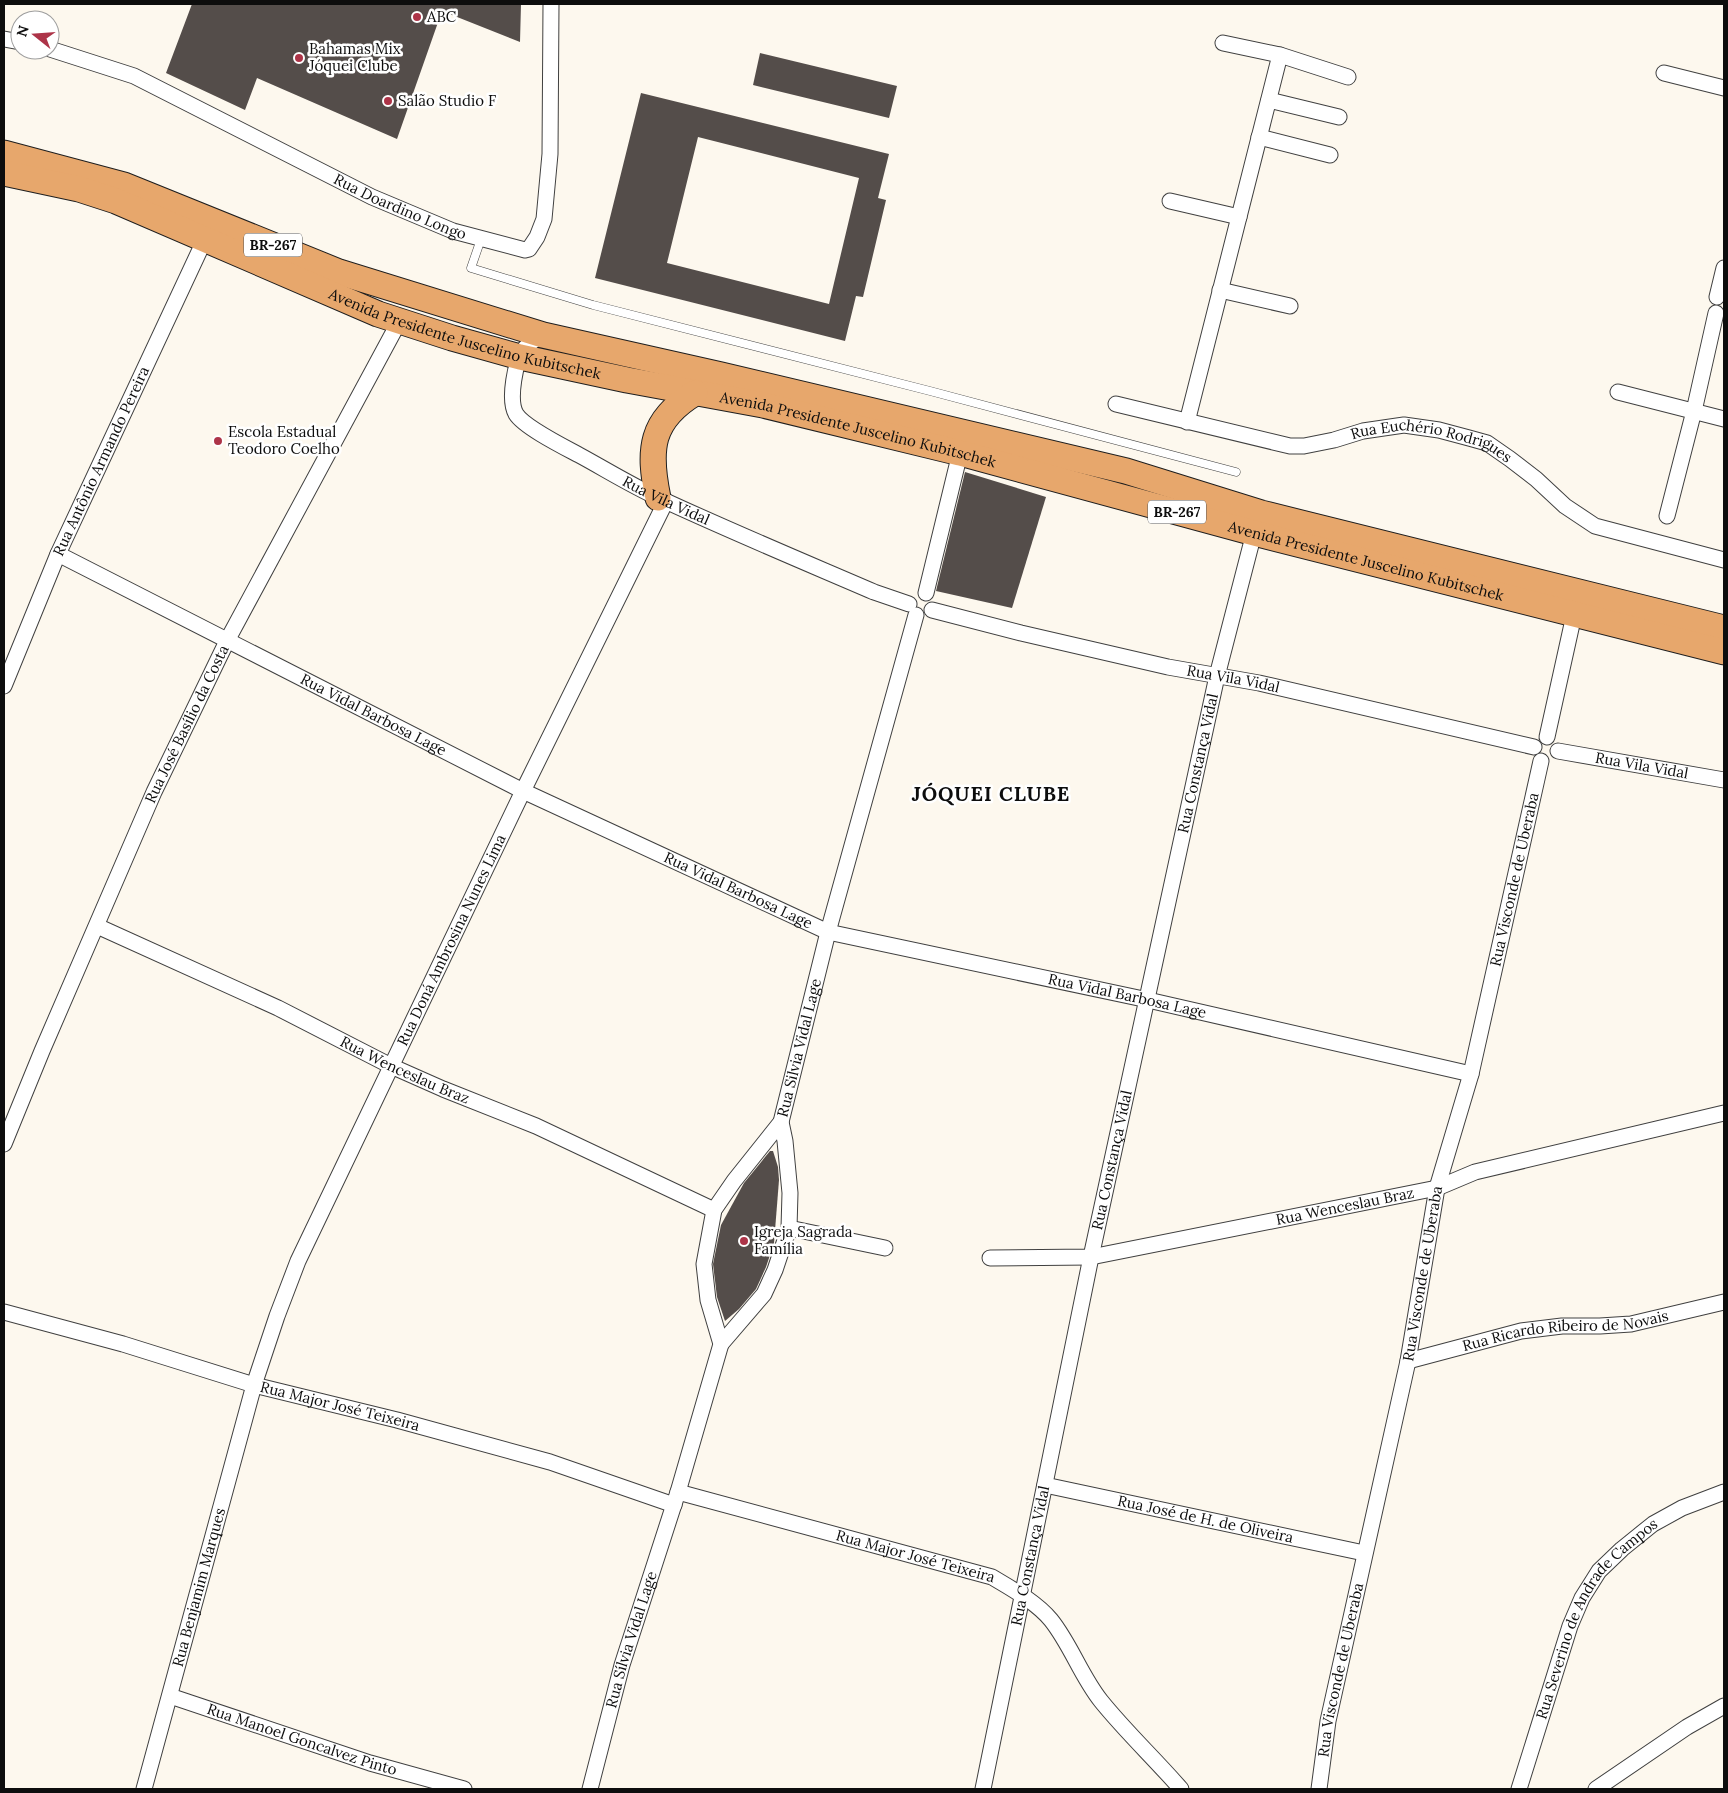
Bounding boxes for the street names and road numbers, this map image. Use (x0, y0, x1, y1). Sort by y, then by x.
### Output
street label: Rua Doardino Longo (331, 169, 469, 243)
road number: BR-267 (244, 234, 302, 256)
street label: Avenida Presidente Juscelino Kubitschek (325, 284, 603, 383)
street label: Rua Antônio Armando Pereira (48, 363, 153, 559)
street label: Avenida Presidente Juscelino Kubitschek (717, 387, 998, 471)
street label: Rua Euchério Rodrigues (1348, 415, 1516, 466)
street label: Rua Vila Vidal (619, 471, 713, 529)
road number: BR-267 (1148, 501, 1206, 524)
street label: Avenida Presidente Juscelino Kubitschek (1225, 516, 1506, 605)
street label: Rua José Basílio da Costa (140, 642, 233, 806)
street label: Rua Vila Vidal (1185, 660, 1282, 697)
street label: Rua Vidal Barbosa Lage (297, 669, 450, 759)
street label: Rua Constança Vidal (1173, 692, 1222, 835)
street label: Rua Vila Vidal (1594, 748, 1690, 783)
street label: Rua Visconde de Uberaba (1485, 790, 1543, 968)
street label: Rua Doná Ambrosina Nunes Lima (392, 831, 510, 1049)
street label: Rua Vidal Barbosa Lage (661, 848, 816, 933)
street label: Rua Vidal Barbosa Lage (1047, 969, 1208, 1022)
street label: Rua Silvia Vidal Lage (773, 977, 825, 1119)
street label: Rua Wenceslau Braz (337, 1032, 472, 1108)
street label: Rua Constança Vidal (1087, 1088, 1136, 1232)
street label: Rua Wenceslau Braz (1274, 1183, 1416, 1229)
street label: Rua Visconde de Uberaba (1398, 1184, 1446, 1363)
street label: Rua Ricardo Ribeiro de Novais (1460, 1305, 1670, 1355)
street label: Rua Major José Teixeira (258, 1377, 422, 1435)
street label: Rua Constança Vidal (1006, 1484, 1053, 1627)
street label: Rua José de H. de Oliveira (1116, 1491, 1295, 1547)
street label: Rua Benjamim Marques (168, 1506, 229, 1669)
street label: Rua Severino de Andrade Campos (1531, 1513, 1661, 1722)
street label: Rua Major José Teixeira (834, 1525, 997, 1586)
street label: Rua Sílvia Vidal Lage (601, 1569, 661, 1710)
street label: Rua Visconde de Uberaba (1313, 1581, 1367, 1758)
street label: Rua Manoel Goncalvez Pinto (205, 1699, 399, 1779)

